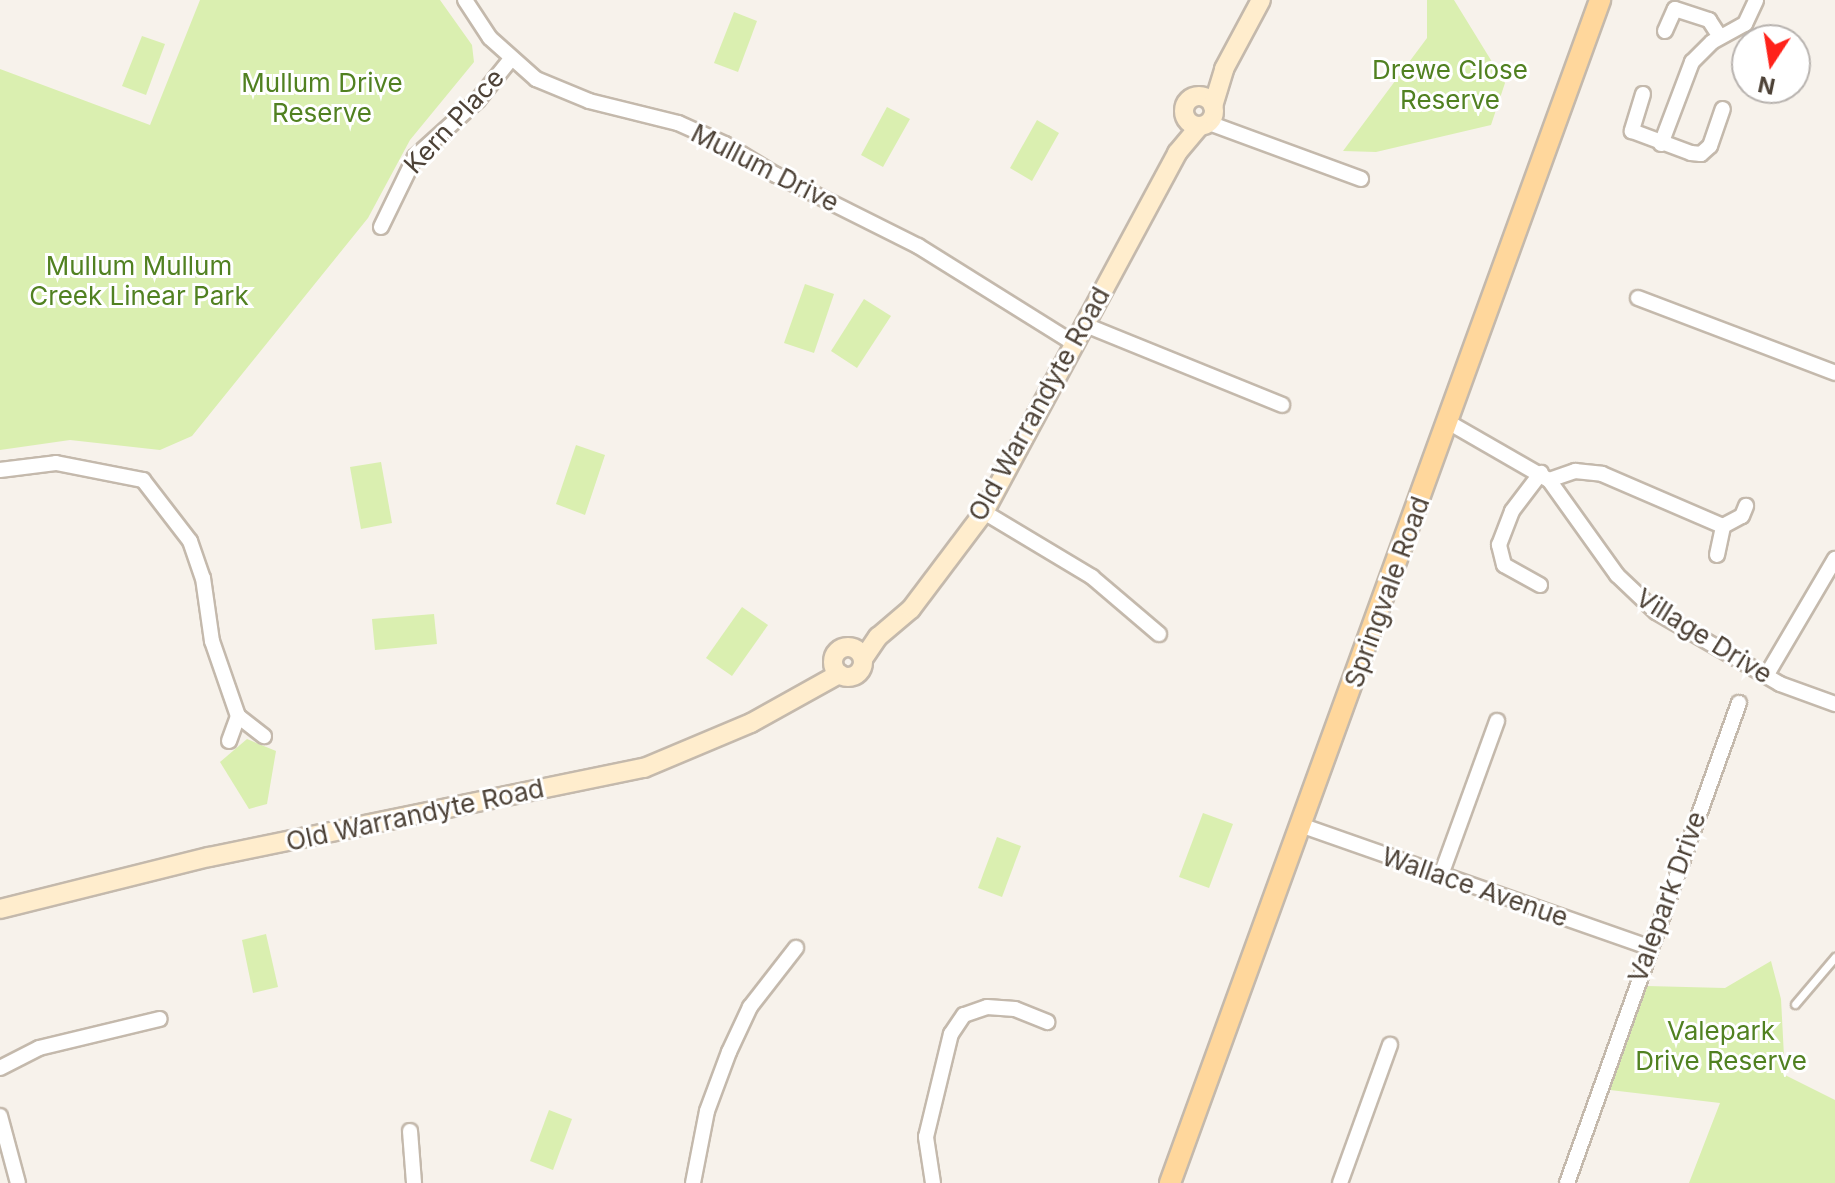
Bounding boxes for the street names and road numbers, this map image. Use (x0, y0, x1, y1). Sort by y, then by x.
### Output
street label: Kern Place (398, 62, 510, 180)
street label: Mullum Drive (686, 117, 844, 219)
street label: Old Warrandyte Road (962, 282, 1116, 526)
street label: Springvale Road (1338, 492, 1436, 692)
street label: Village Drive (1630, 582, 1778, 690)
street label: Old Warrandyte Road (283, 772, 547, 858)
street label: Valepark Drive (1622, 807, 1712, 987)
street label: Wallace Avenue (1378, 841, 1572, 933)

